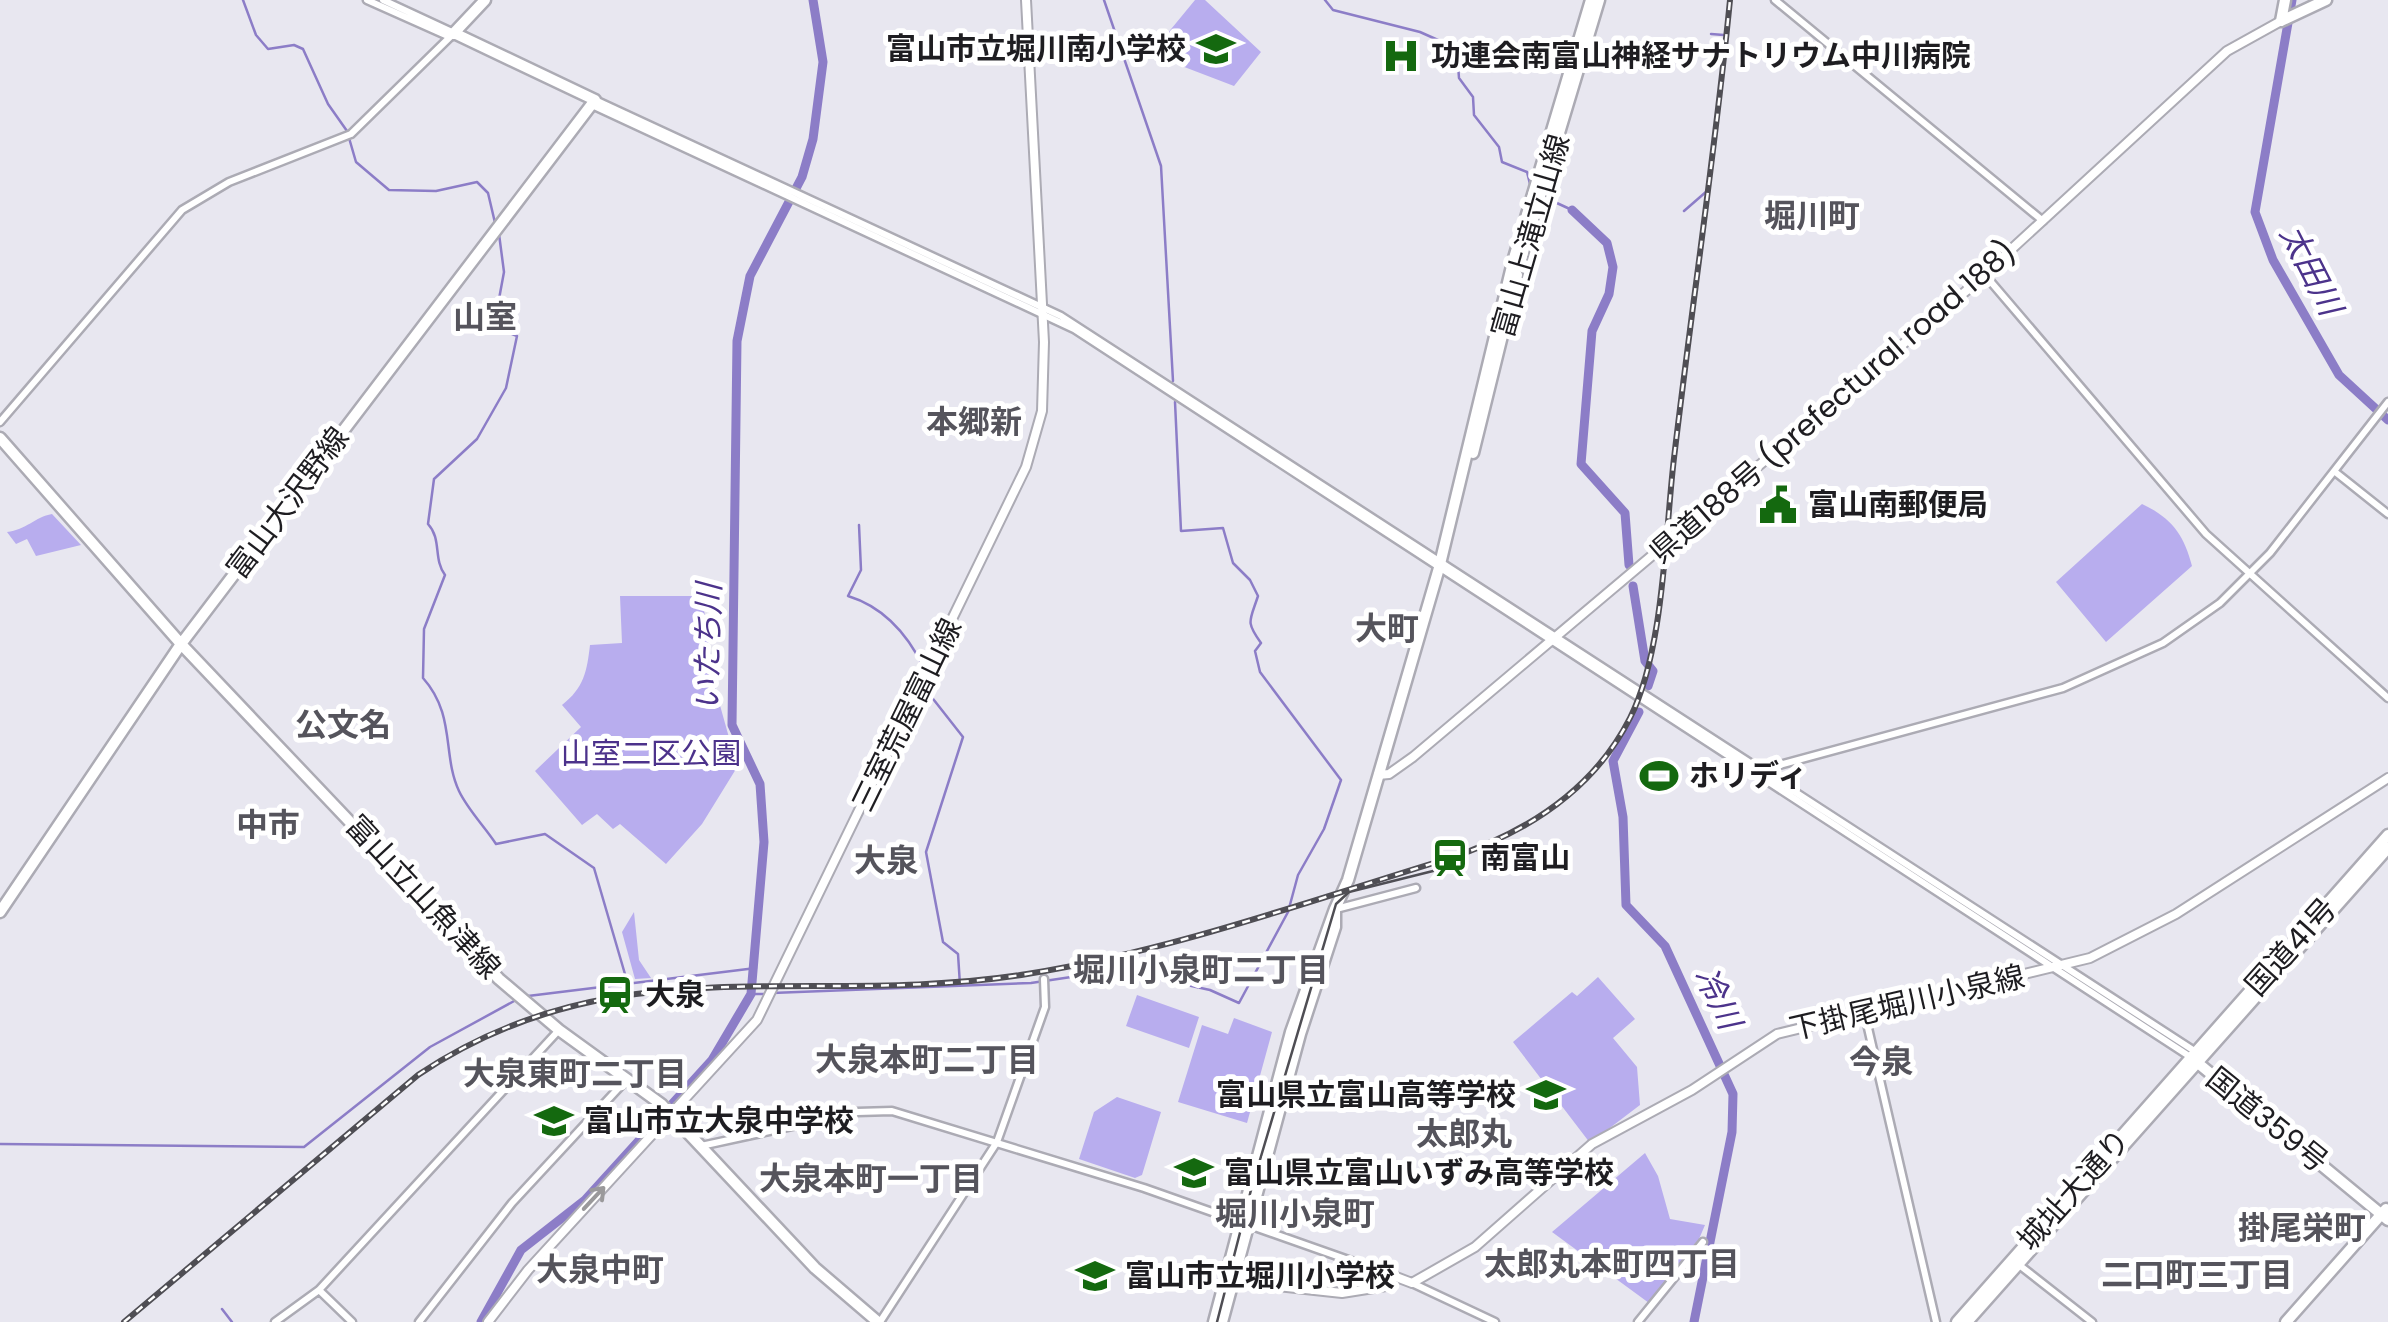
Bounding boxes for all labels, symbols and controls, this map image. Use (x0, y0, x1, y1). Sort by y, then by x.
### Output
place label: 富山市立堀川南小学校 (886, 27, 1186, 70)
school or university icon: 富山市立堀川南小学校 (1195, 28, 1237, 70)
place label: 功連会南富山神経サナトリウム中川病院 (1431, 34, 1971, 77)
hospital icon: 功連会南富山神経サナトリウム中川病院 (1380, 35, 1422, 77)
street label: 富山上滝立山線 (1481, 129, 1580, 343)
district label: 堀川町 (1764, 193, 1860, 238)
water label: 太田川 (2270, 217, 2355, 325)
street label: 県道188号 (prefectural road 188) (1640, 230, 2025, 573)
district label: 山室 (453, 294, 517, 339)
district label: 本郷新 (926, 399, 1022, 444)
street label: 富山大沢野線 (216, 418, 359, 588)
place label: 富山南郵便局 (1808, 483, 1988, 526)
public building icon: 富山南郵便局 (1757, 484, 1799, 526)
water label: いたち川 (684, 580, 731, 711)
district label: 大町 (1355, 606, 1419, 651)
street label: 三室荒屋富山線 (841, 611, 972, 819)
district label: 公文名 (295, 702, 391, 747)
park label: 山室二区公園 (561, 732, 741, 775)
place label: ホリディ (1689, 754, 1807, 797)
sports icon: ホリディ (1638, 755, 1680, 797)
district label: 中市 (236, 802, 300, 847)
street label: 富山立山魚津線 (336, 805, 511, 988)
place label: 南富山 (1480, 836, 1570, 879)
station icon: 南富山 (1429, 837, 1471, 879)
district label: 大泉 (854, 838, 918, 883)
street label: 国道41号 (2235, 888, 2346, 1005)
district label: 堀川小泉町二丁目 (1073, 947, 1329, 992)
street label: 下掛尾堀川小泉線 (1785, 955, 2029, 1050)
water label: 冷川 (1684, 959, 1754, 1039)
place label: 大泉 (645, 973, 705, 1016)
station icon: 大泉 (594, 974, 636, 1016)
district label: 大泉本町二丁目 (815, 1037, 1039, 1082)
district label: 今泉 (1849, 1039, 1913, 1084)
district label: 大泉東町二丁目 (463, 1051, 687, 1096)
street label: 国道359号 (2197, 1057, 2337, 1182)
place label: 富山県立富山高等学校 (1216, 1073, 1516, 1116)
school or university icon: 富山県立富山高等学校 (1525, 1074, 1567, 1116)
place label: 富山市立大泉中学校 (584, 1099, 854, 1142)
school or university icon: 富山市立大泉中学校 (533, 1100, 575, 1142)
district label: 太郎丸 (1416, 1111, 1512, 1156)
street label: 城址大通り (2007, 1120, 2140, 1260)
place label: 富山県立富山いずみ高等学校 (1224, 1151, 1614, 1194)
school or university icon: 富山県立富山いずみ高等学校 (1173, 1152, 1215, 1194)
district label: 大泉本町一丁目 (759, 1156, 983, 1201)
one-way arrow (582, 1186, 605, 1211)
district label: 堀川小泉町 (1215, 1191, 1375, 1236)
district label: 掛尾栄町 (2238, 1205, 2366, 1250)
district label: 太郎丸本町四丁目 (1484, 1241, 1740, 1286)
district label: 大泉中町 (536, 1247, 664, 1292)
district label: 二口町三丁目 (2101, 1252, 2293, 1297)
place label: 富山市立堀川小学校 (1125, 1254, 1395, 1297)
school or university icon: 富山市立堀川小学校 (1074, 1255, 1116, 1297)

